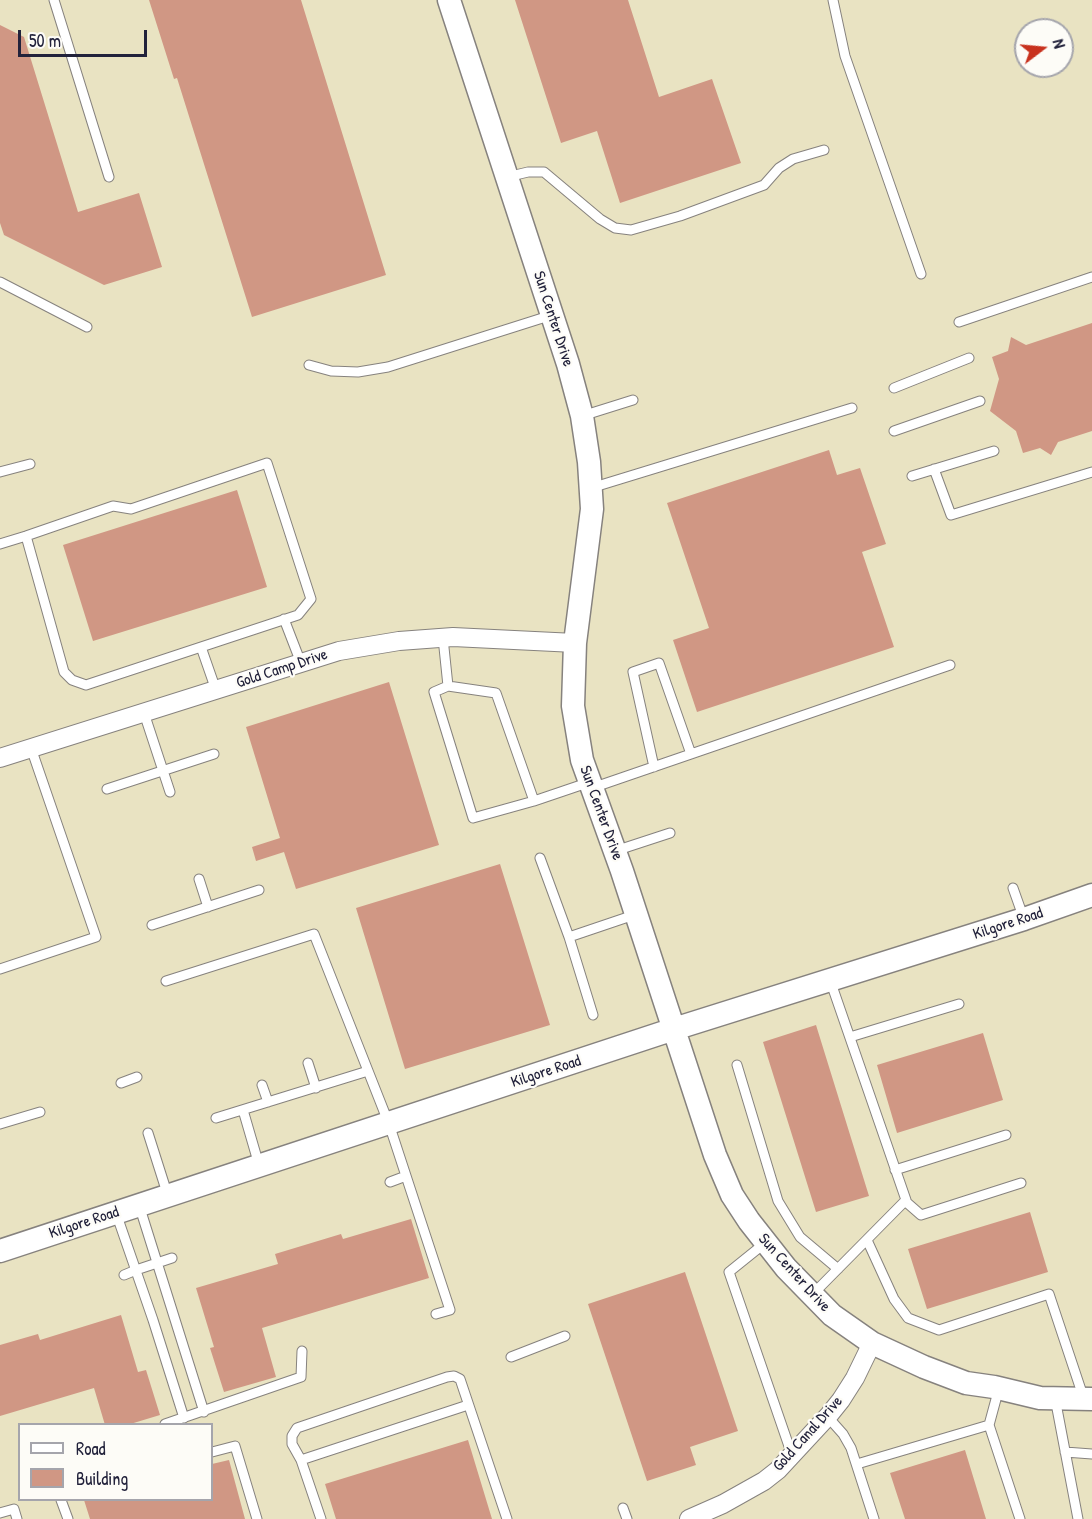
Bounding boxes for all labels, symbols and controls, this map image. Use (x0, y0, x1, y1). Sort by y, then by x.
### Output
scale bar (21, 18, 150, 56)
north arrow (1014, 18, 1074, 78)
text: 50 m (29, 28, 61, 53)
text: N (1048, 36, 1071, 51)
street label: Sun Center Drive (529, 269, 577, 369)
street label: Gold Camp Drive (234, 645, 330, 693)
street label: Sun Center Drive (575, 763, 627, 863)
street label: Kilgore Road (971, 904, 1045, 944)
street label: Kilgore Road (509, 1052, 583, 1092)
street label: Kilgore Road (47, 1203, 121, 1243)
street label: Sun Center Drive (754, 1230, 834, 1316)
street label: Gold Canal Drive (769, 1392, 847, 1476)
legend (18, 1423, 213, 1501)
text: Road (76, 1436, 106, 1461)
text: Building (76, 1466, 128, 1491)

